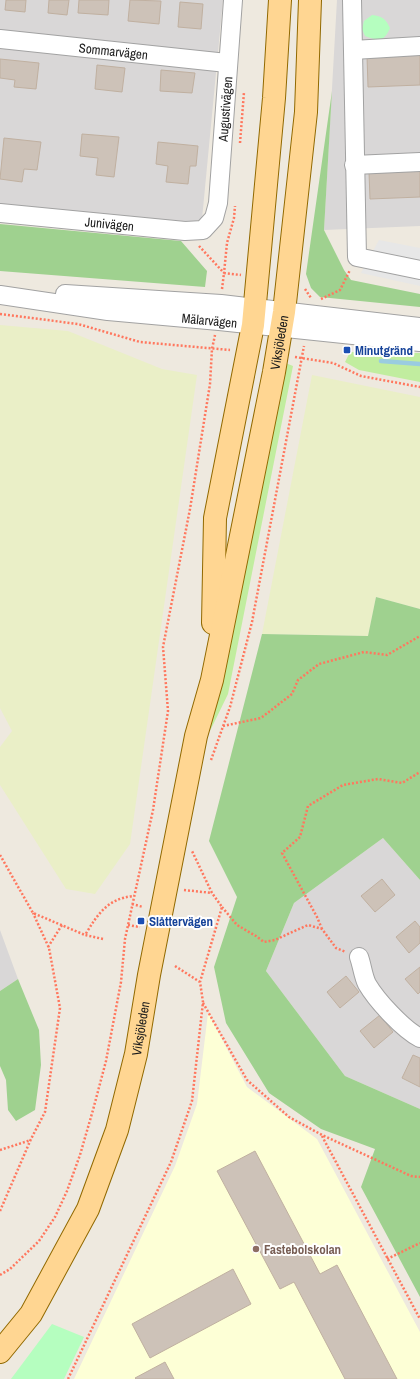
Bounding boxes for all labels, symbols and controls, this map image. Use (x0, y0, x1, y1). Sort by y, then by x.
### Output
street label: Sommarvägen (78, 39, 149, 64)
street label: Augustivägen (214, 76, 236, 143)
street label: Junivägen (84, 213, 135, 235)
street label: Mälarvägen (181, 310, 238, 332)
street label: Viksjöleden (267, 314, 292, 371)
place label: Minutgränd (355, 342, 413, 359)
marker: Minutgränd (342, 345, 352, 355)
place label: Slåttervägen (149, 913, 213, 930)
marker: Slåttervägen (136, 916, 146, 926)
street label: Viksjöleden (128, 1000, 154, 1057)
place label: Fastebolskolan (264, 1241, 341, 1258)
marker: Fastebolskolan (251, 1244, 261, 1254)

